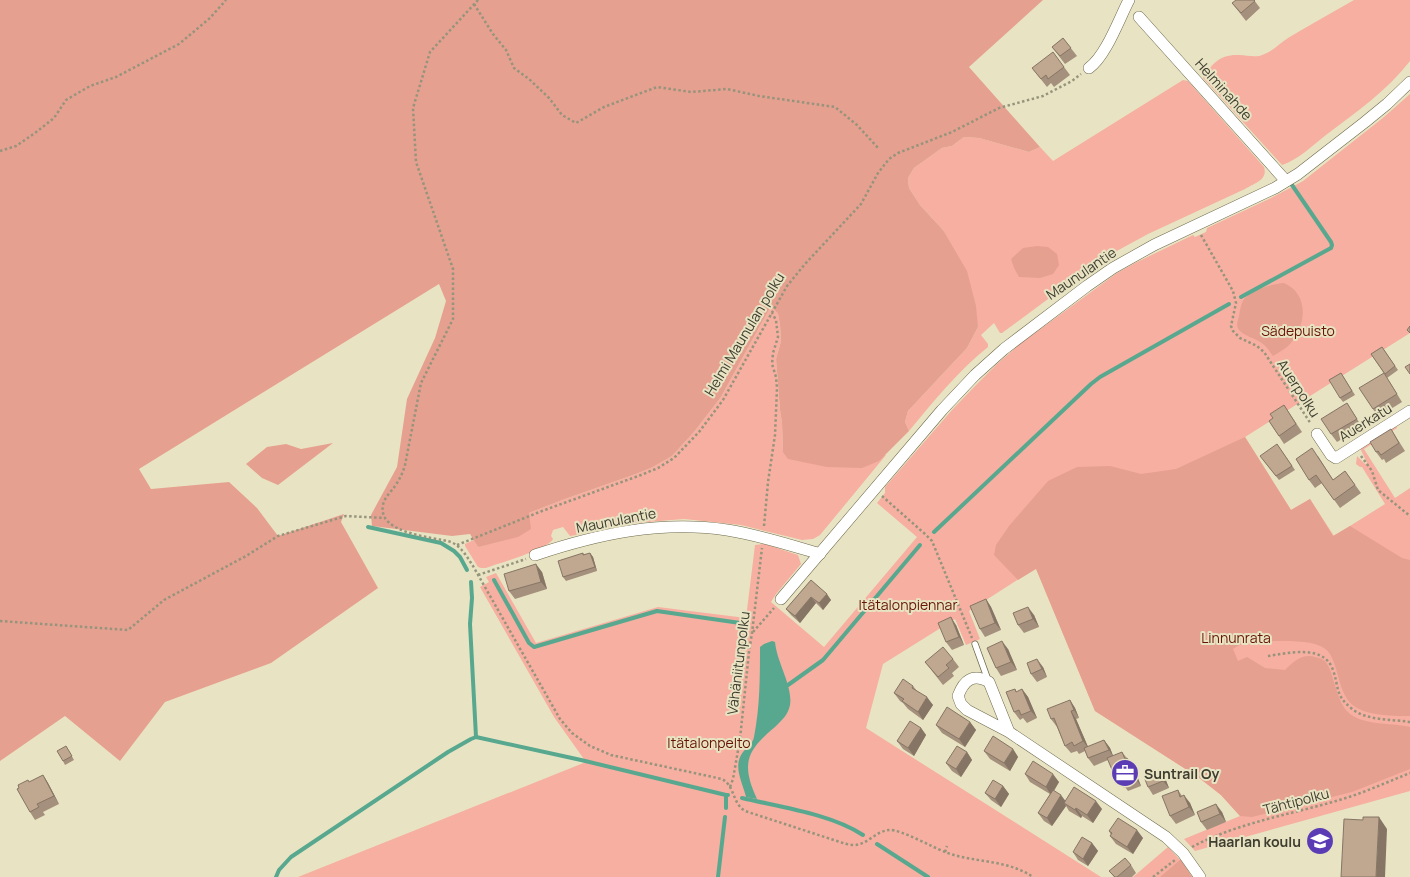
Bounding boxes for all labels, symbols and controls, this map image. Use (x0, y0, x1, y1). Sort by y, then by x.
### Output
street label: Helminahde (1191, 54, 1257, 124)
street label: Maunulantie (1042, 242, 1120, 304)
street label: Helmi Maunulan polku (700, 269, 788, 399)
park label: Sädepuisto (1261, 321, 1335, 340)
street label: Auerpolku (1273, 355, 1325, 421)
street label: Auerkatu (1335, 398, 1395, 446)
street label: Maunulantie (574, 503, 658, 537)
park label: Itätalonpiennar (859, 595, 957, 614)
street label: Vähäniitunpolku (722, 610, 754, 716)
park label: Linnunrata (1201, 628, 1271, 647)
park label: Itätalonpelto (667, 733, 751, 752)
office icon: Suntrail Oy (1110, 758, 1140, 788)
place label: Suntrail Oy (1144, 764, 1219, 783)
street label: Tähtipolku (1261, 783, 1331, 819)
school or university icon: Haarlan koulu (1305, 826, 1335, 856)
place label: Haarlan koulu (1208, 832, 1301, 851)

